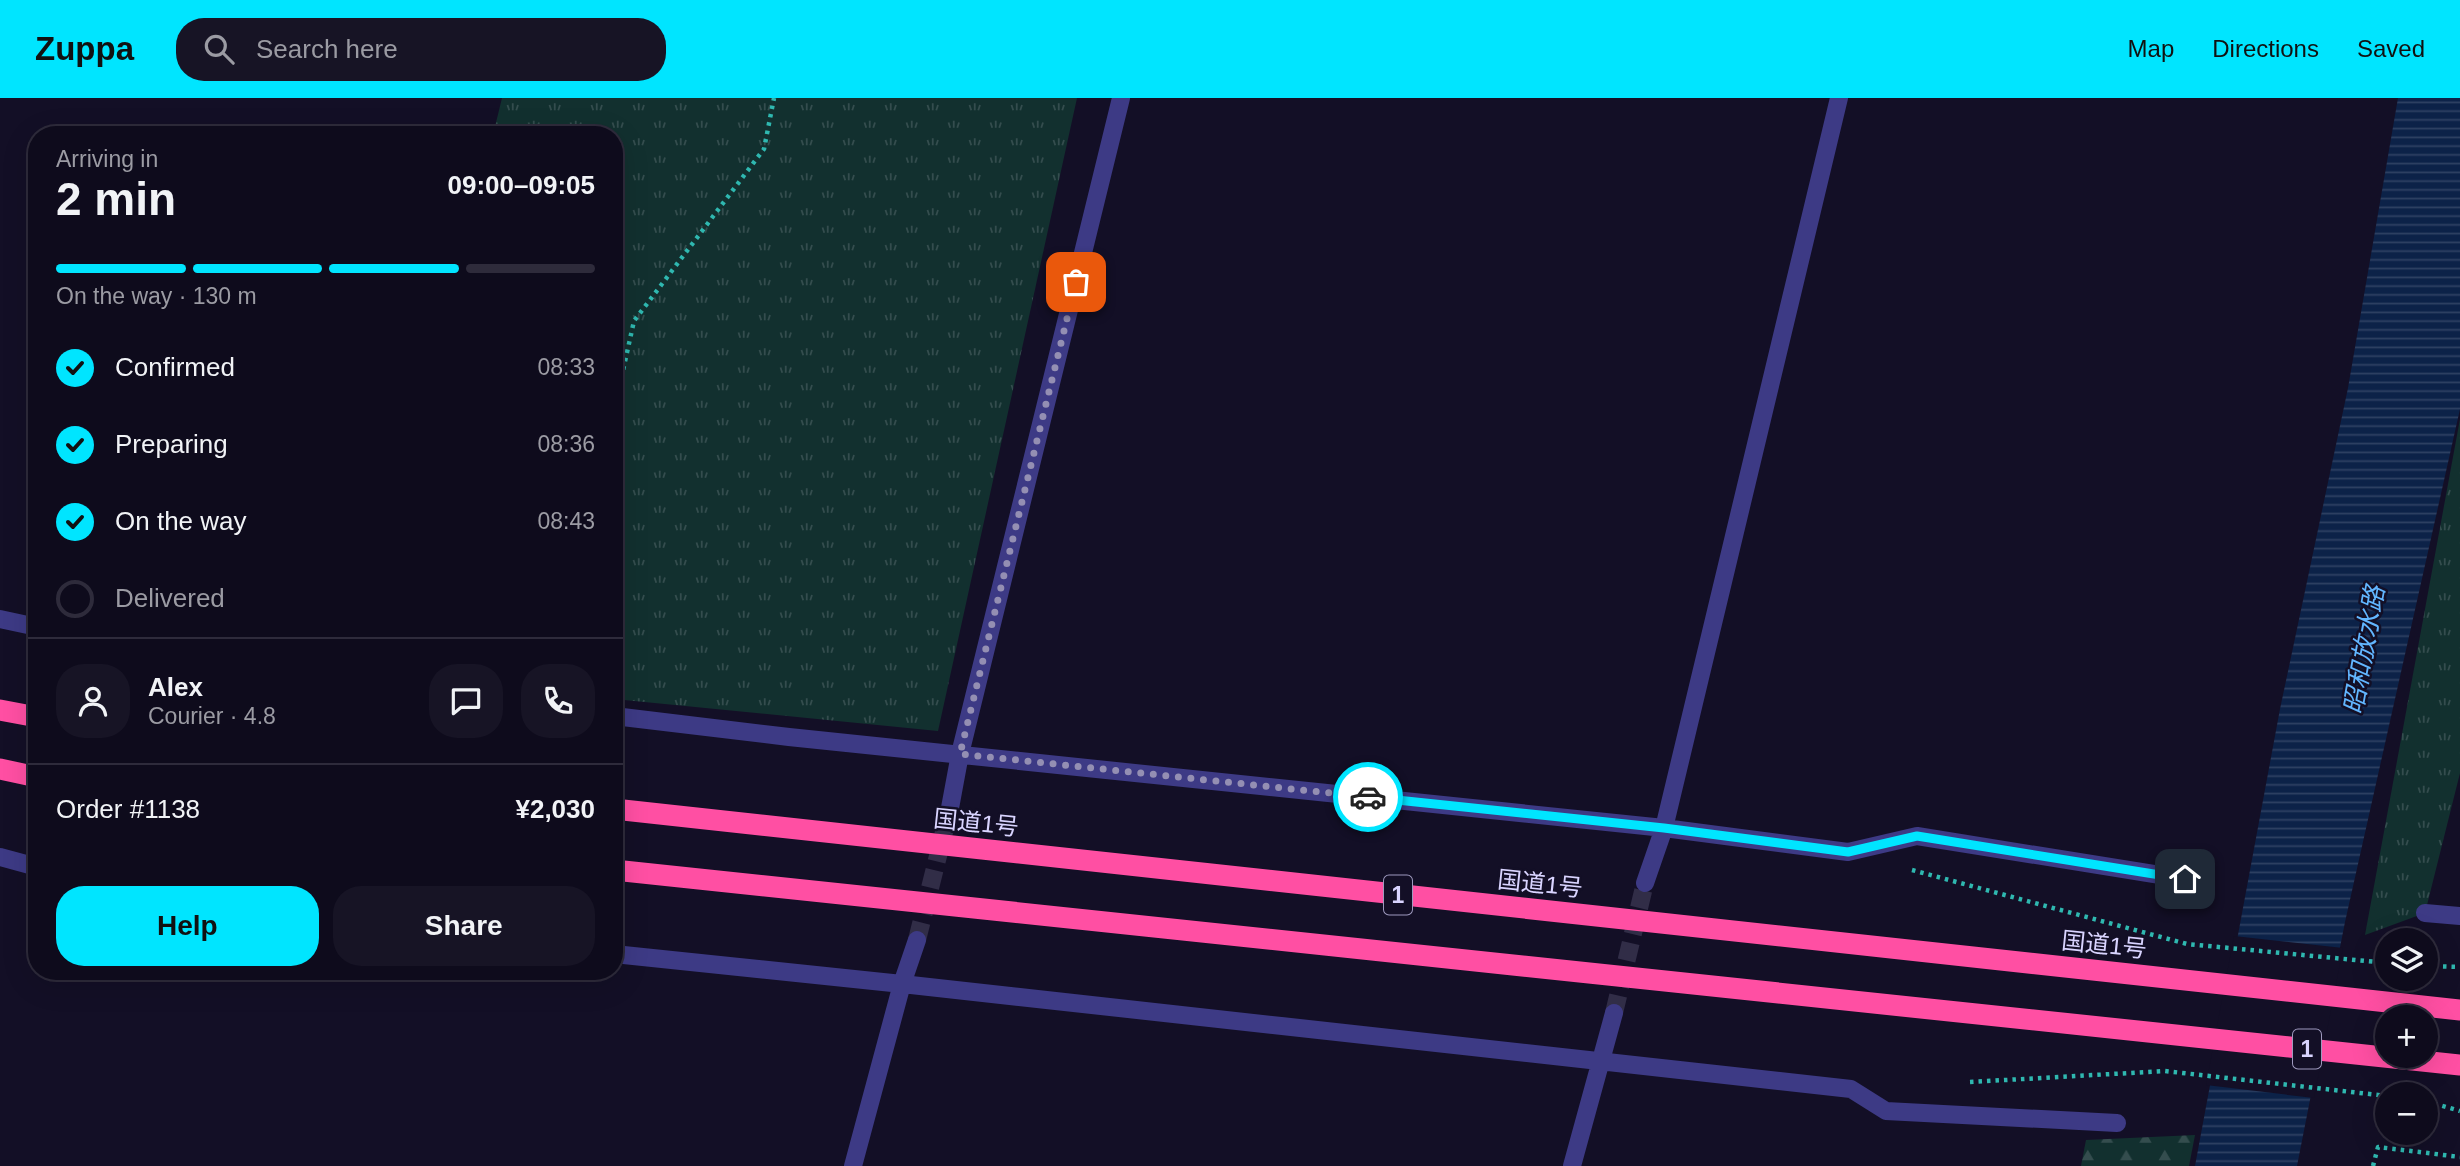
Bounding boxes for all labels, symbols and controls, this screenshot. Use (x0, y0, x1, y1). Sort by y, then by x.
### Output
search box (176, 18, 666, 81)
text: Zuppa (35, 30, 134, 67)
icon: search (200, 30, 238, 68)
text: Search here (256, 34, 398, 64)
text: Map (2128, 35, 2174, 62)
text: Directions (2212, 35, 2319, 62)
text: Saved (2357, 35, 2425, 62)
text: Arriving in (56, 146, 158, 172)
text: 09:00–09:05 (448, 170, 595, 200)
text: 2 min (56, 173, 176, 225)
pin (1046, 252, 1106, 312)
icon: bag (1057, 263, 1095, 301)
text: On the way · 130 m (56, 283, 257, 309)
icon: check (56, 349, 94, 387)
text: Confirmed (115, 352, 235, 382)
text: 08:33 (537, 354, 595, 380)
icon: check (56, 426, 94, 464)
text: Preparing (115, 429, 228, 459)
text: 08:36 (537, 431, 595, 457)
icon: check (56, 503, 94, 541)
text: On the way (115, 506, 247, 536)
text: 08:43 (537, 508, 595, 534)
water label: 昭和放水路 (2338, 581, 2390, 717)
text: Delivered (115, 583, 225, 613)
button: person (56, 664, 130, 738)
button: chat (429, 664, 503, 738)
button: phone (521, 664, 595, 738)
text: Alex (148, 672, 203, 702)
text: Courier · 4.8 (148, 703, 276, 729)
courier (1333, 762, 1403, 832)
icon: car (1349, 778, 1387, 816)
text: Order #1138 (56, 794, 200, 824)
text: ¥2,030 (515, 794, 595, 824)
street label: 国道1号 (932, 805, 1020, 840)
pin (2155, 849, 2215, 909)
icon: home (2166, 860, 2204, 898)
street label: 国道1号 (1496, 866, 1584, 901)
road number: 1 (1384, 876, 1412, 915)
button: Help (56, 886, 319, 966)
button: Share (333, 886, 595, 966)
street label: 国道1号 (2060, 927, 2148, 962)
map controls (2375, 928, 2438, 1145)
button: layers (2375, 928, 2438, 991)
button: + (2375, 1005, 2438, 1068)
road number: 1 (2293, 1030, 2321, 1068)
button: − (2375, 1082, 2438, 1145)

